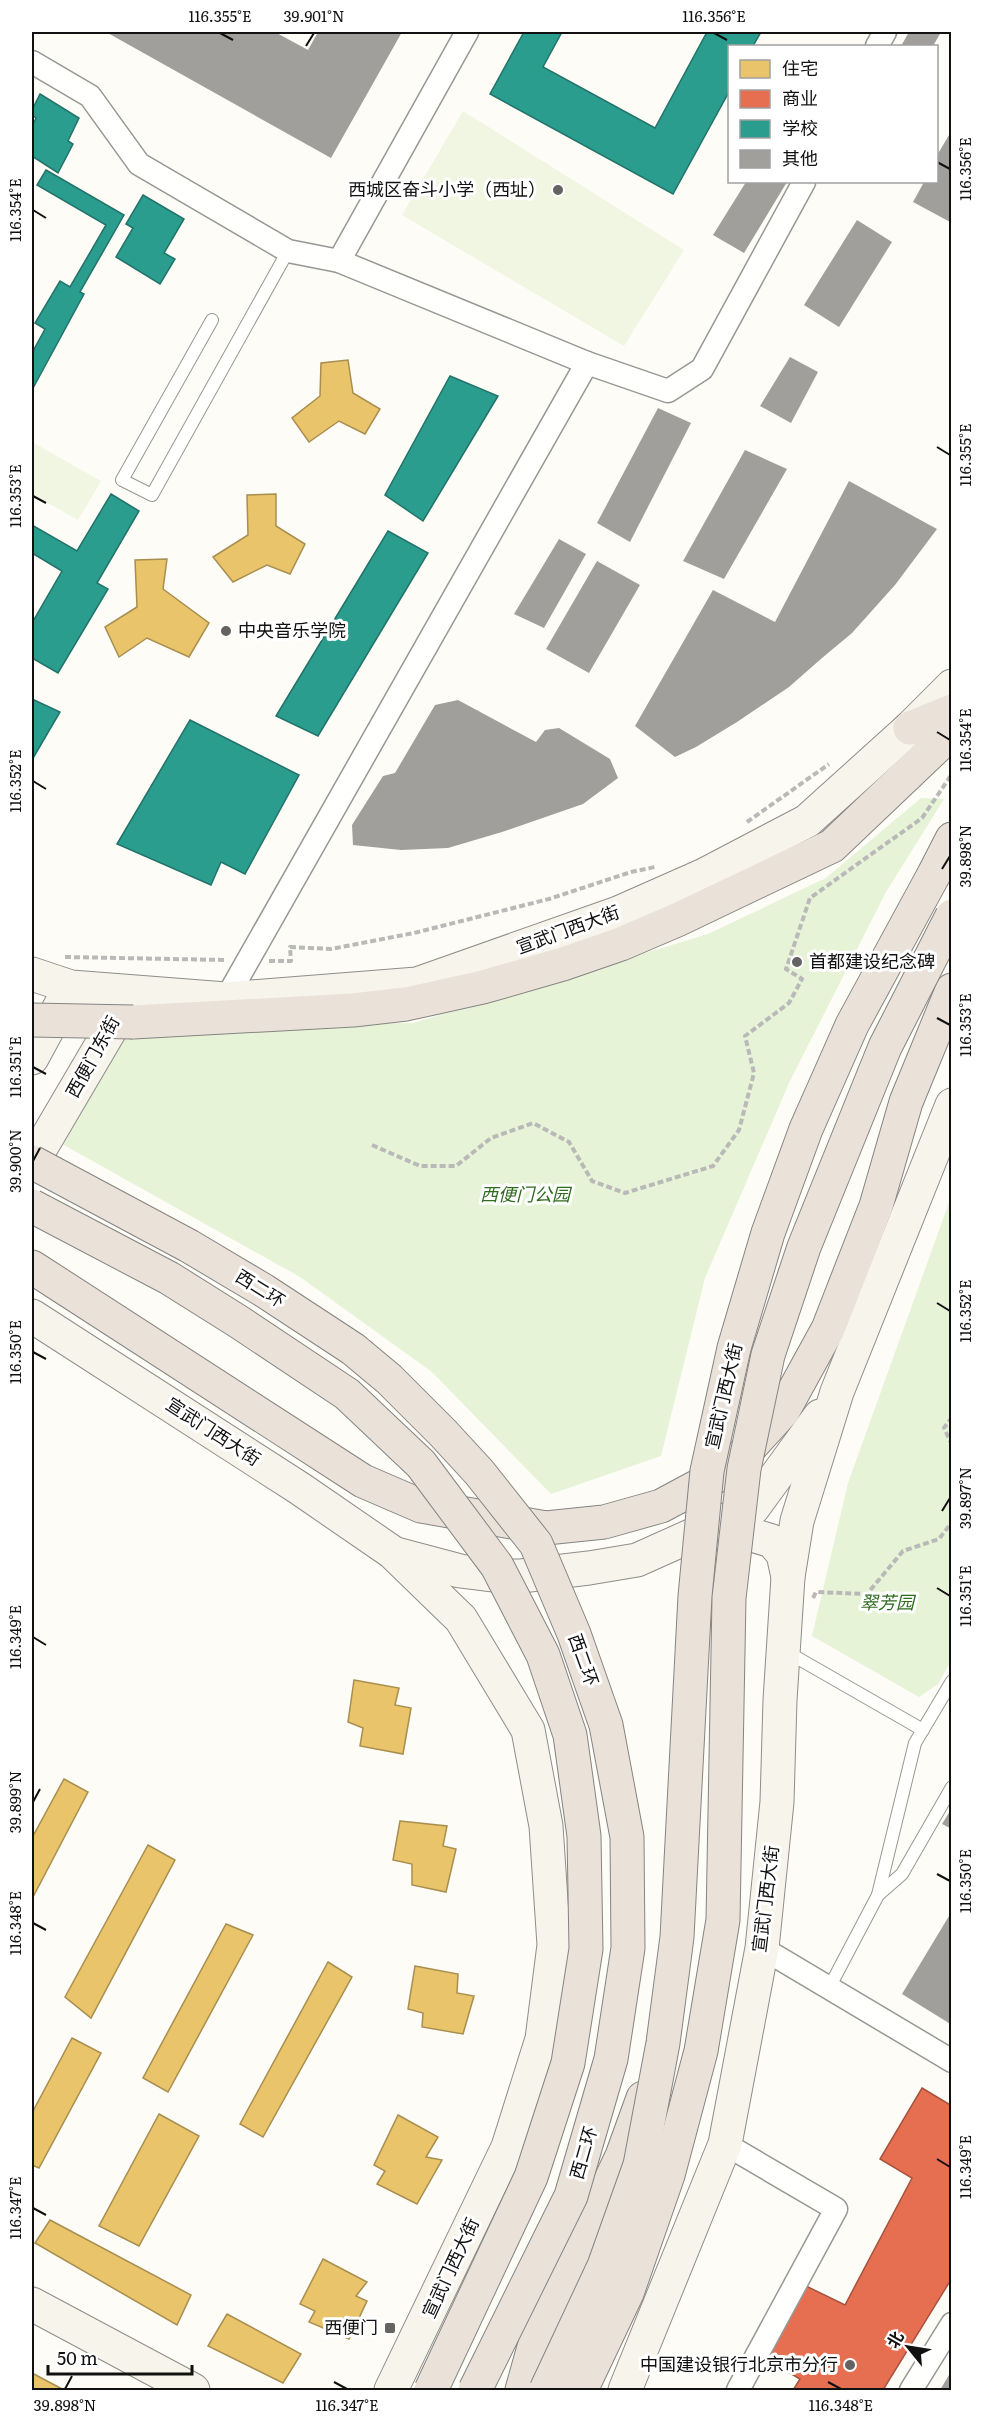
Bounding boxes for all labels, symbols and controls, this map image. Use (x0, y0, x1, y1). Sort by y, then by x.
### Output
text: 116.355°E (188, 4, 252, 27)
text: 39.901°N (283, 4, 345, 27)
text: 116.356°E (682, 4, 746, 27)
legend (728, 45, 938, 183)
text: 住宅 (782, 54, 818, 81)
text: 商业 (782, 84, 818, 111)
text: 学校 (782, 114, 818, 141)
text: 116.356°E (953, 137, 976, 201)
text: 其他 (782, 144, 818, 171)
place label: 西城区奋斗小学（西址） (348, 175, 546, 202)
text: 116.354°E (3, 178, 26, 242)
marker: 西城区奋斗小学（西址） (551, 183, 565, 197)
text: 116.355°E (953, 423, 976, 487)
text: 116.353°E (3, 464, 26, 528)
place label: 中央音乐学院 (238, 616, 346, 643)
marker: 中央音乐学院 (219, 624, 233, 638)
text: 116.354°E (953, 708, 976, 772)
text: 116.352°E (3, 750, 26, 812)
text: 39.898°N (953, 825, 976, 887)
street label: 宣武门西大街 (512, 897, 623, 960)
place label: 首都建设纪念碑 (809, 947, 935, 974)
marker: 首都建设纪念碑 (790, 955, 804, 969)
text: 116.353°E (953, 993, 976, 1057)
street label: 西便门东街 (58, 1010, 125, 1102)
text: 116.351°E (3, 1036, 26, 1098)
text: 39.900°N (3, 1129, 26, 1193)
park label: 西便门公园 (480, 1180, 573, 1207)
street label: 西二环 (231, 1262, 291, 1313)
text: 116.352°E (953, 1280, 976, 1342)
text: 116.350°E (3, 1320, 26, 1384)
street label: 宣武门西大街 (697, 1340, 748, 1451)
street label: 宣武门西大街 (161, 1390, 266, 1471)
text: 39.897°N (953, 1467, 976, 1529)
text: 116.351°E (953, 1565, 976, 1627)
park label: 翠芳园 (860, 1588, 917, 1615)
text: 116.349°E (3, 1605, 26, 1669)
street label: 西二环 (562, 1629, 606, 1689)
text: 39.899°N (3, 1771, 26, 1833)
street label: 宣武门西大街 (745, 1844, 784, 1954)
text: 116.350°E (953, 1849, 976, 1913)
text: 116.348°E (3, 1891, 26, 1955)
street label: 西二环 (562, 2123, 603, 2182)
text: 116.349°E (953, 2135, 976, 2199)
text: 116.347°E (3, 2176, 26, 2240)
street label: 宣武门西大街 (415, 2213, 485, 2322)
place label: 西便门 (324, 2313, 378, 2340)
north arrow (878, 2317, 938, 2377)
marker: 西便门 (383, 2321, 397, 2335)
text: 北 (880, 2326, 909, 2352)
scale bar (48, 2338, 192, 2376)
text: 50 m (57, 2344, 98, 2371)
place label: 中国建设银行北京市分行 (640, 2350, 838, 2377)
marker: 中国建设银行北京市分行 (843, 2358, 857, 2372)
text: 39.898°N (34, 2393, 96, 2416)
text: 116.347°E (315, 2393, 379, 2416)
text: 116.348°E (809, 2393, 873, 2416)

